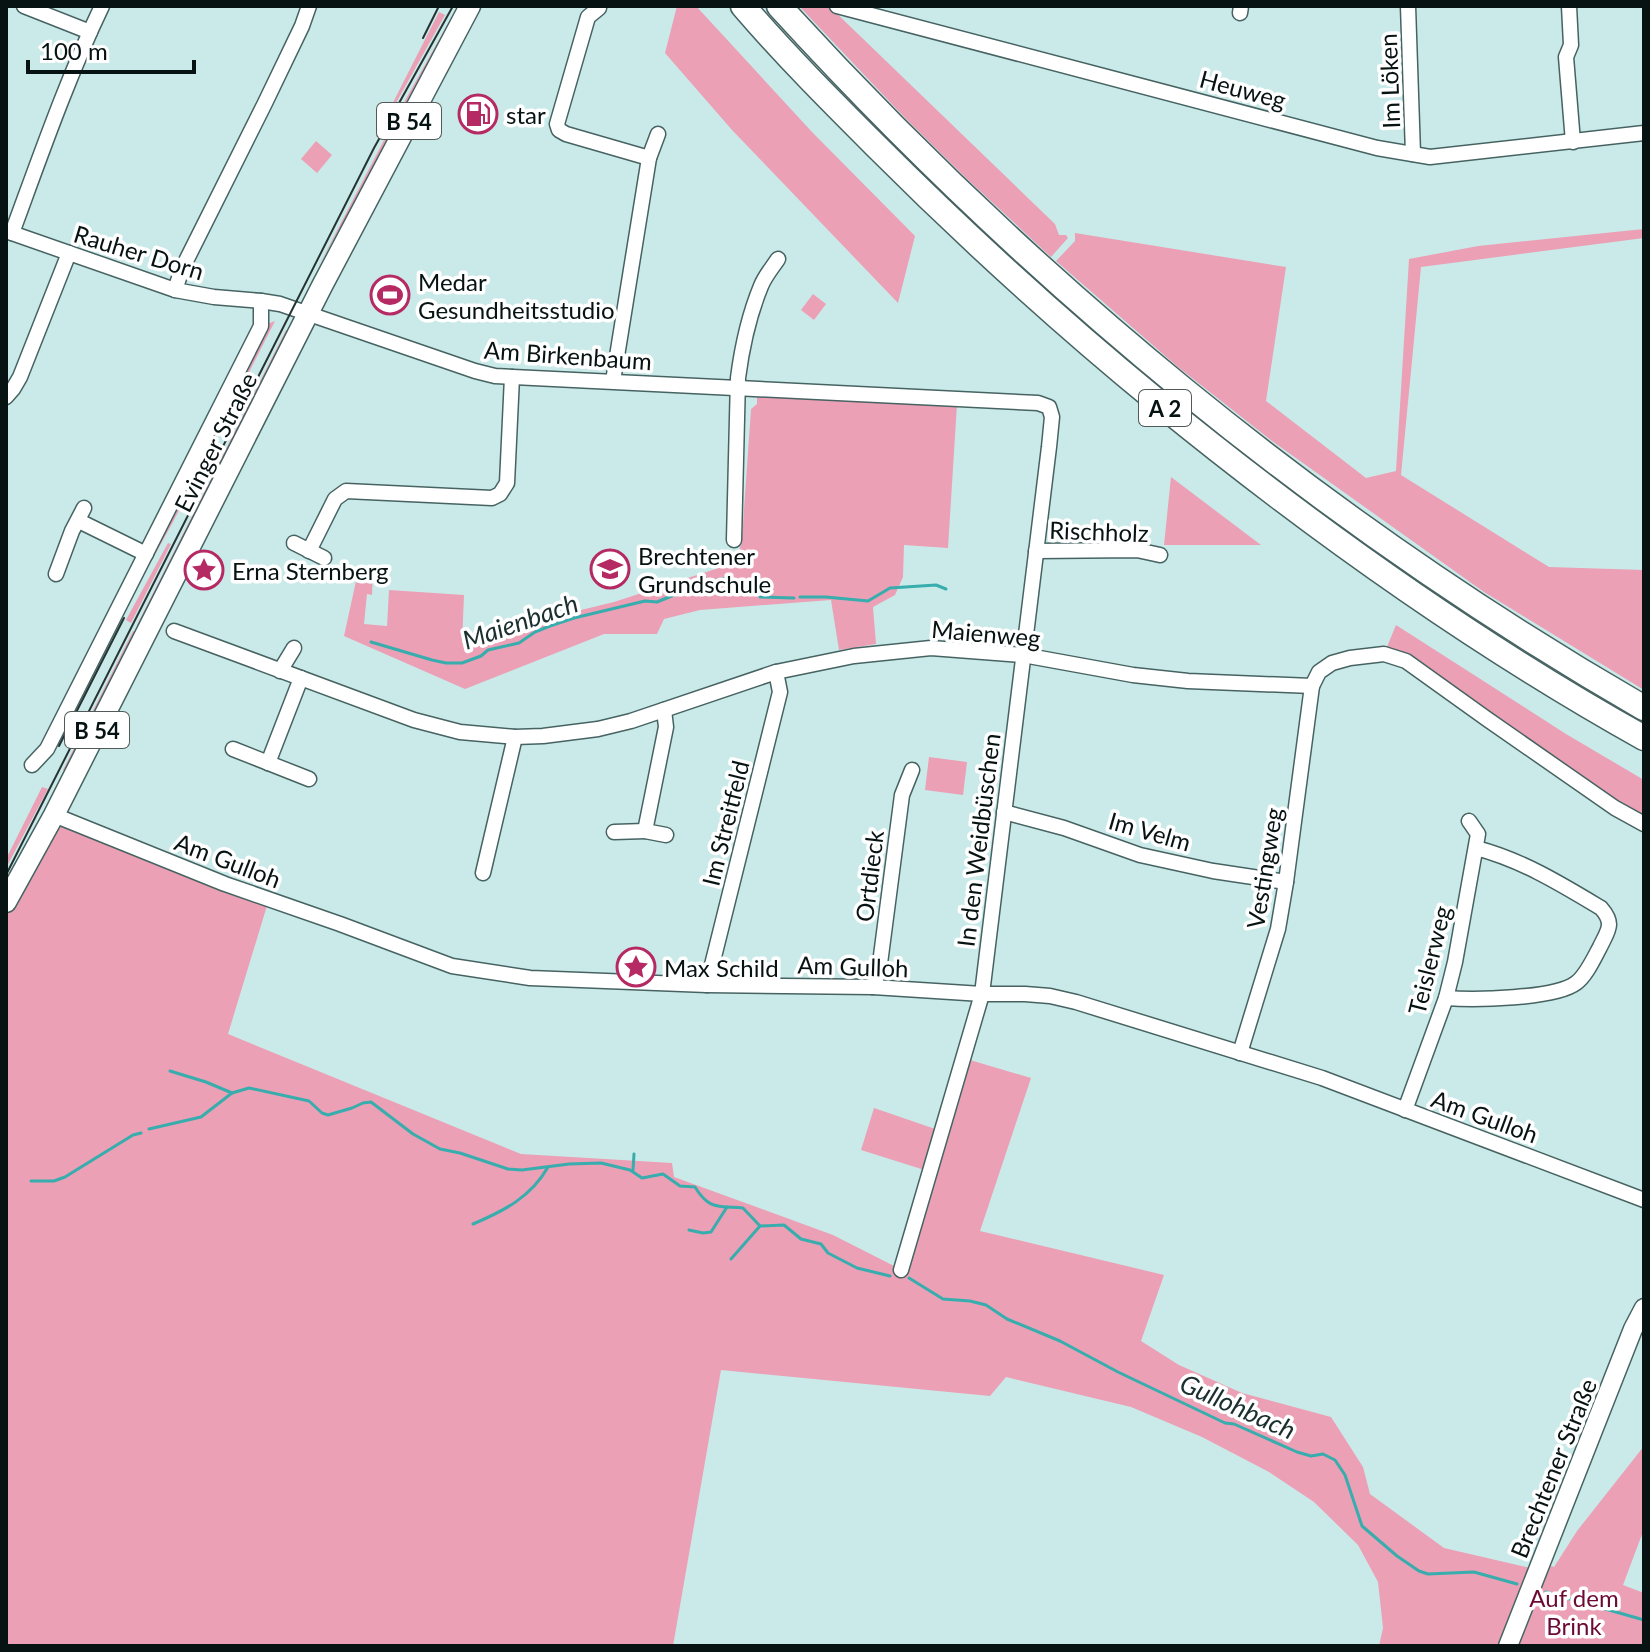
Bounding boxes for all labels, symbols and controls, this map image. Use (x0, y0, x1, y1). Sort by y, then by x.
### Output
scale bar (28, 24, 194, 74)
street label: Im Löken (1373, 33, 1405, 129)
text: 100 m (40, 36, 108, 65)
street label: Heuweg (1197, 64, 1289, 114)
fuel station icon: star (457, 93, 499, 135)
place label: star (506, 100, 546, 129)
road number: B 54 (377, 103, 441, 139)
street label: Rauher Dorn (70, 218, 208, 286)
place label: Medar Gesundheitsstudio (418, 267, 615, 324)
sports icon: Medar Gesundheitsstudio (369, 274, 411, 316)
street label: Am Birkenbaum (483, 335, 653, 375)
street label: Evinger Straße (167, 368, 263, 516)
road number: A 2 (1139, 390, 1191, 426)
street label: Rischholz (1049, 515, 1149, 547)
place label: Brechtener Grundschule (638, 541, 771, 598)
school or university icon: Brechtener Grundschule (589, 548, 631, 590)
place icon: Erna Sternberg (183, 549, 225, 591)
place label: Erna Sternberg (232, 556, 389, 585)
water label: Maienbach (458, 586, 582, 656)
street label: Maienweg (930, 614, 1042, 652)
road number: B 54 (65, 712, 129, 748)
street label: In den Weidbüschen (951, 732, 1005, 948)
street label: Im Streitfeld (695, 757, 755, 889)
street label: Im Velm (1106, 805, 1194, 857)
street label: Vestingweg (1240, 805, 1288, 931)
street label: Am Gulloh (171, 827, 285, 893)
street label: Ortdieck (849, 828, 889, 923)
street label: Teislerweg (1402, 903, 1456, 1017)
place icon: Max Schild (615, 946, 657, 988)
street label: Am Gulloh (797, 950, 909, 982)
place label: Max Schild (664, 953, 779, 982)
street label: Am Gulloh (1428, 1083, 1542, 1149)
water label: Gullohbach (1175, 1366, 1301, 1446)
street label: Brechtener Straße (1504, 1374, 1602, 1562)
park label: Auf dem Brink (1529, 1583, 1619, 1640)

